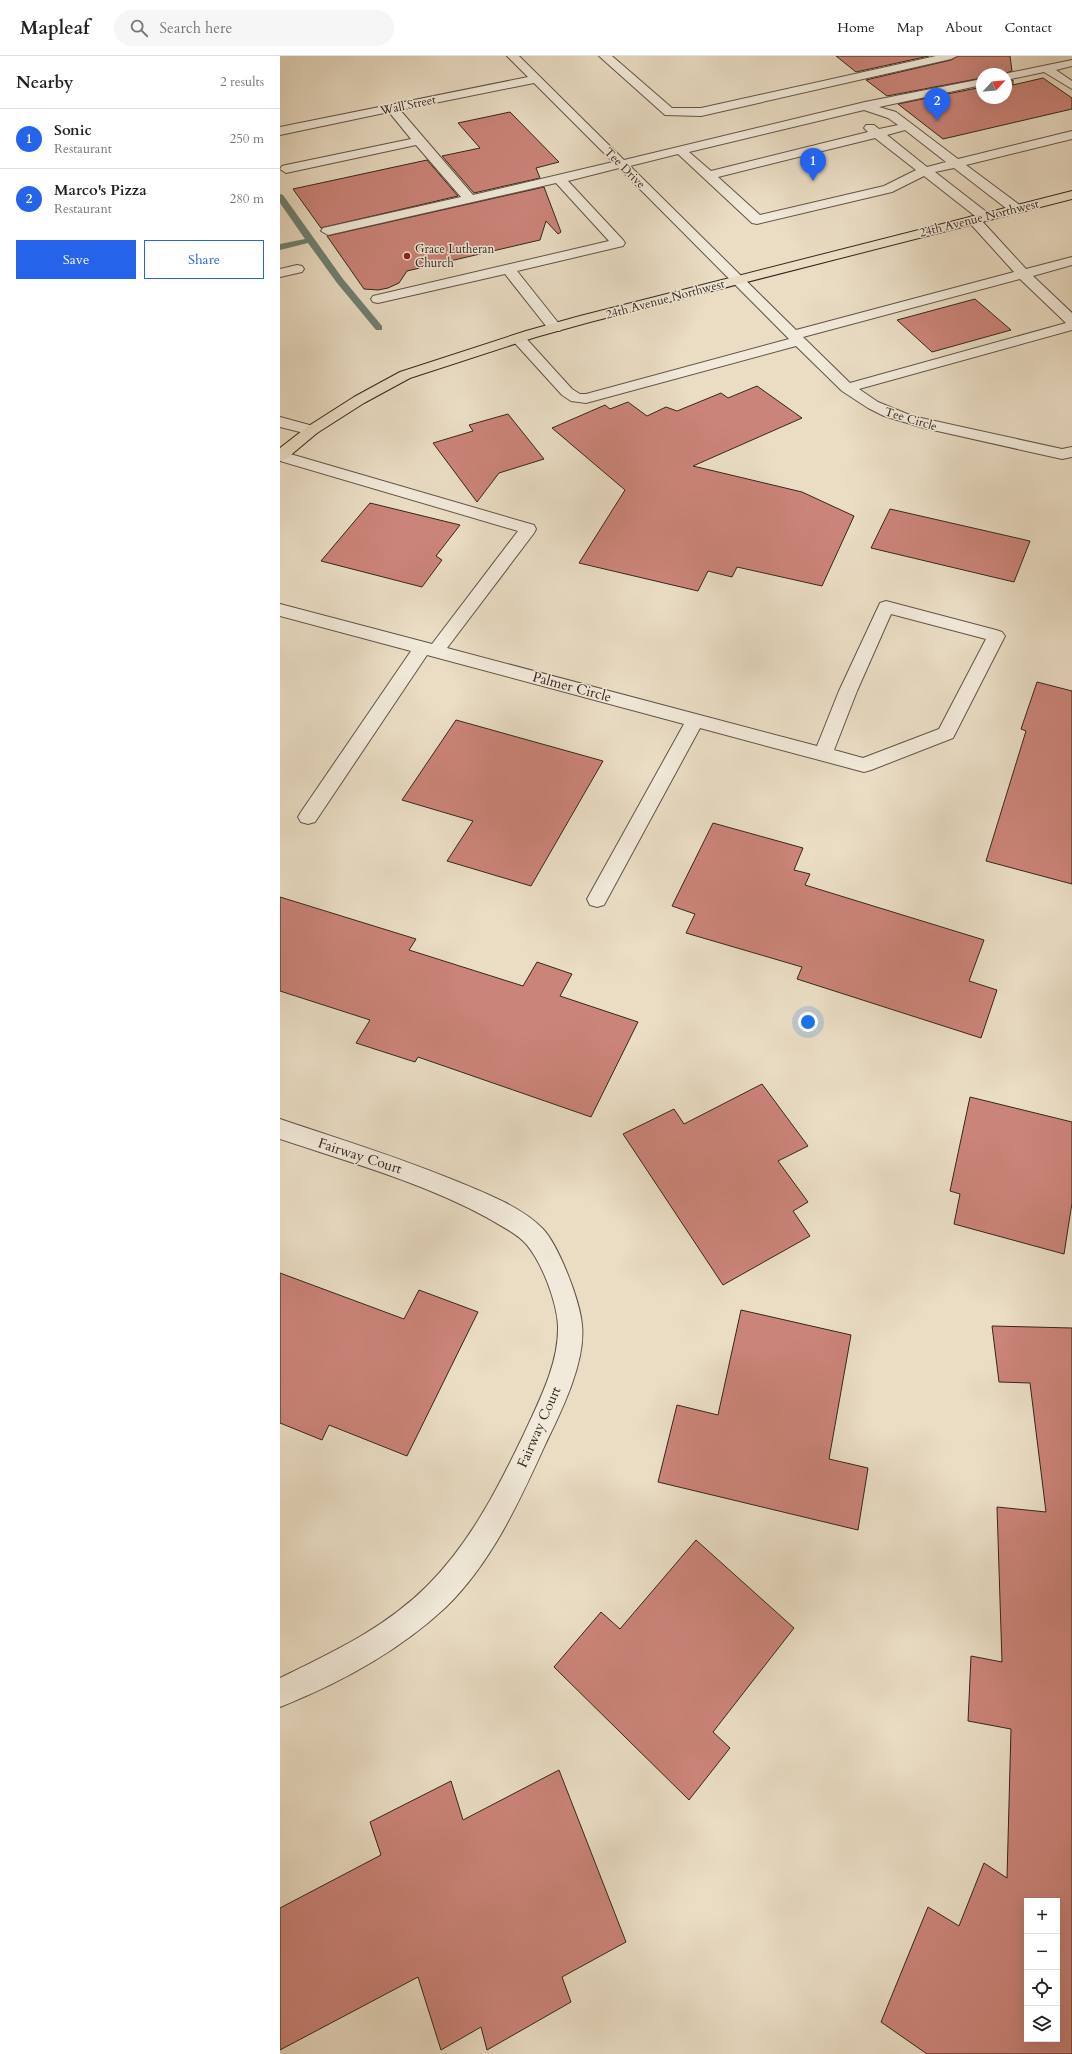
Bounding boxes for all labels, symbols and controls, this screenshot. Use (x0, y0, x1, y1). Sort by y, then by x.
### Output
search box (114, 10, 394, 46)
text: Mapleaf (20, 15, 90, 41)
icon: search (128, 17, 150, 39)
text: Search here (160, 18, 232, 38)
text: Home (837, 18, 875, 37)
text: Map (897, 18, 923, 37)
text: About (945, 18, 982, 37)
text: Contact (1004, 18, 1052, 37)
north arrow (976, 68, 1012, 104)
text: Nearby (16, 71, 73, 94)
text: 2 results (220, 73, 264, 91)
pin: 2 (924, 88, 950, 121)
street label: Wall Street (378, 91, 438, 119)
text: Sonic (54, 120, 92, 140)
text: 1 (26, 130, 32, 148)
text: 250 m (230, 130, 264, 148)
text: Restaurant (54, 140, 112, 158)
street label: Tee Drive (601, 144, 649, 192)
pin: 1 (800, 148, 826, 181)
text: Marco's Pizza (54, 180, 147, 200)
text: 2 (26, 190, 32, 208)
text: 280 m (230, 190, 264, 208)
street label: 24th Avenue Northwest (918, 195, 1041, 241)
text: Restaurant (54, 200, 112, 218)
button: Save (16, 240, 136, 279)
button: Share (144, 240, 264, 279)
place label: Grace Lutheran Church (415, 241, 494, 271)
marker: Grace Lutheran Church (402, 251, 412, 261)
street label: 24th Avenue Northwest (604, 275, 726, 323)
street label: Tee Circle (883, 403, 939, 435)
street label: Palmer Circle (530, 667, 614, 707)
your location (798, 1012, 818, 1032)
street label: Fairway Court (316, 1134, 405, 1179)
street label: Fairway Court (513, 1383, 566, 1471)
map controls (1024, 1898, 1060, 2042)
button: + (1024, 1898, 1060, 1934)
button: − (1024, 1934, 1060, 1970)
button: locate (1024, 1970, 1060, 2006)
button: layers (1024, 2006, 1060, 2042)

